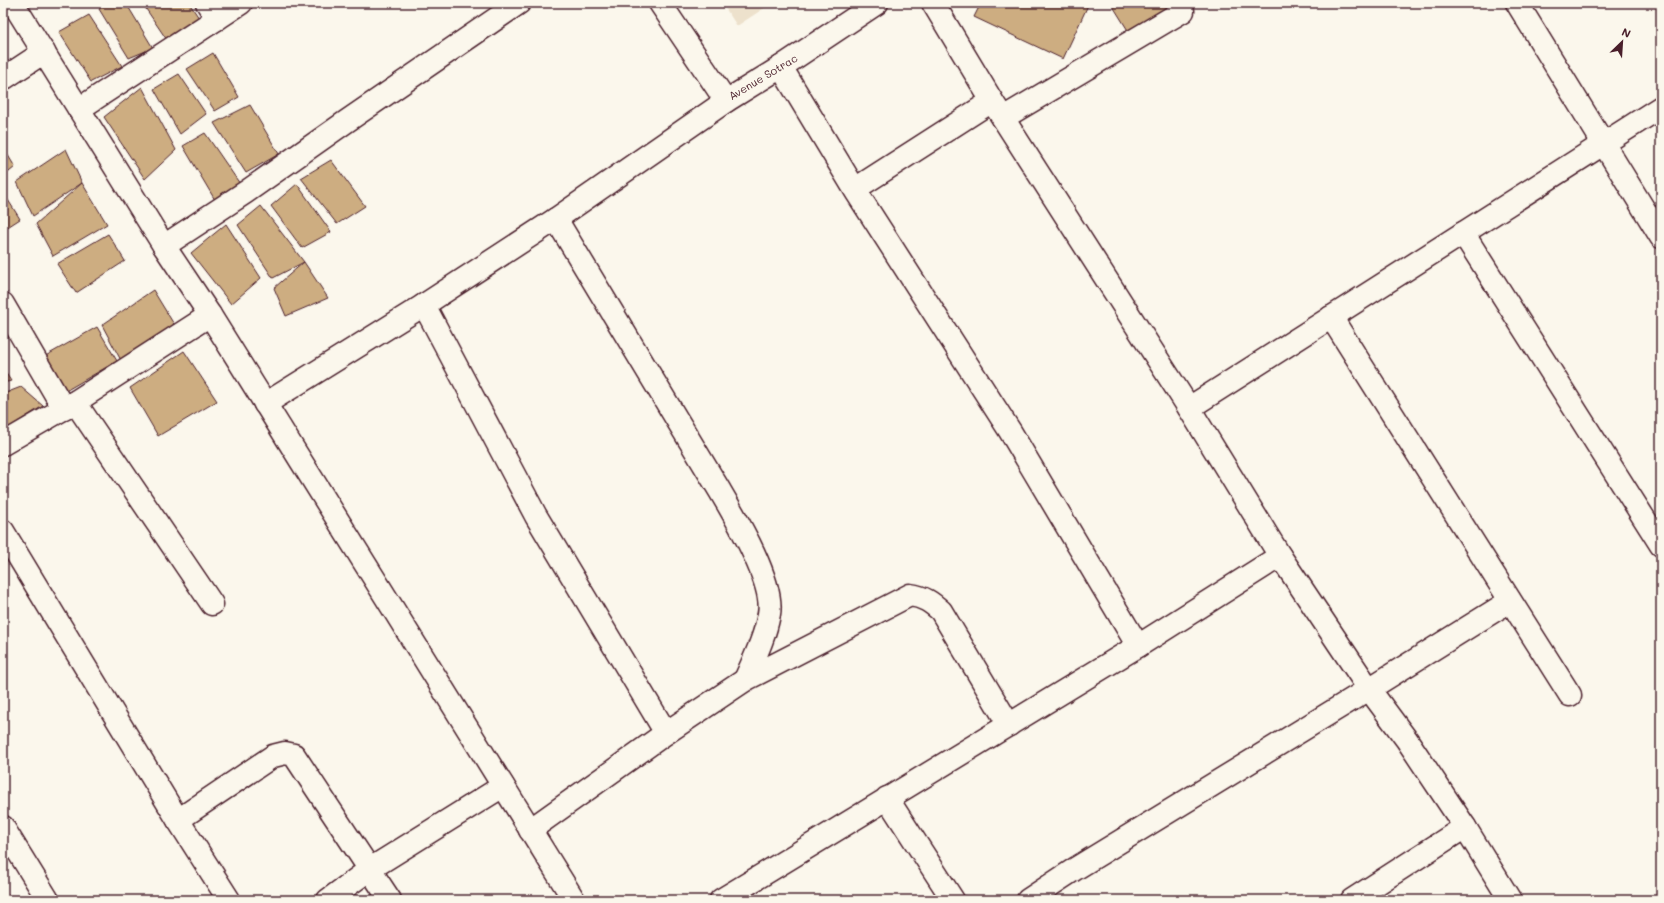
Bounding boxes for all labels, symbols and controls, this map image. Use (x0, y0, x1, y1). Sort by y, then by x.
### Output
north arrow (1602, 22, 1642, 62)
text: N (1619, 24, 1633, 41)
street label: Avenue Sotrac (725, 50, 800, 103)

